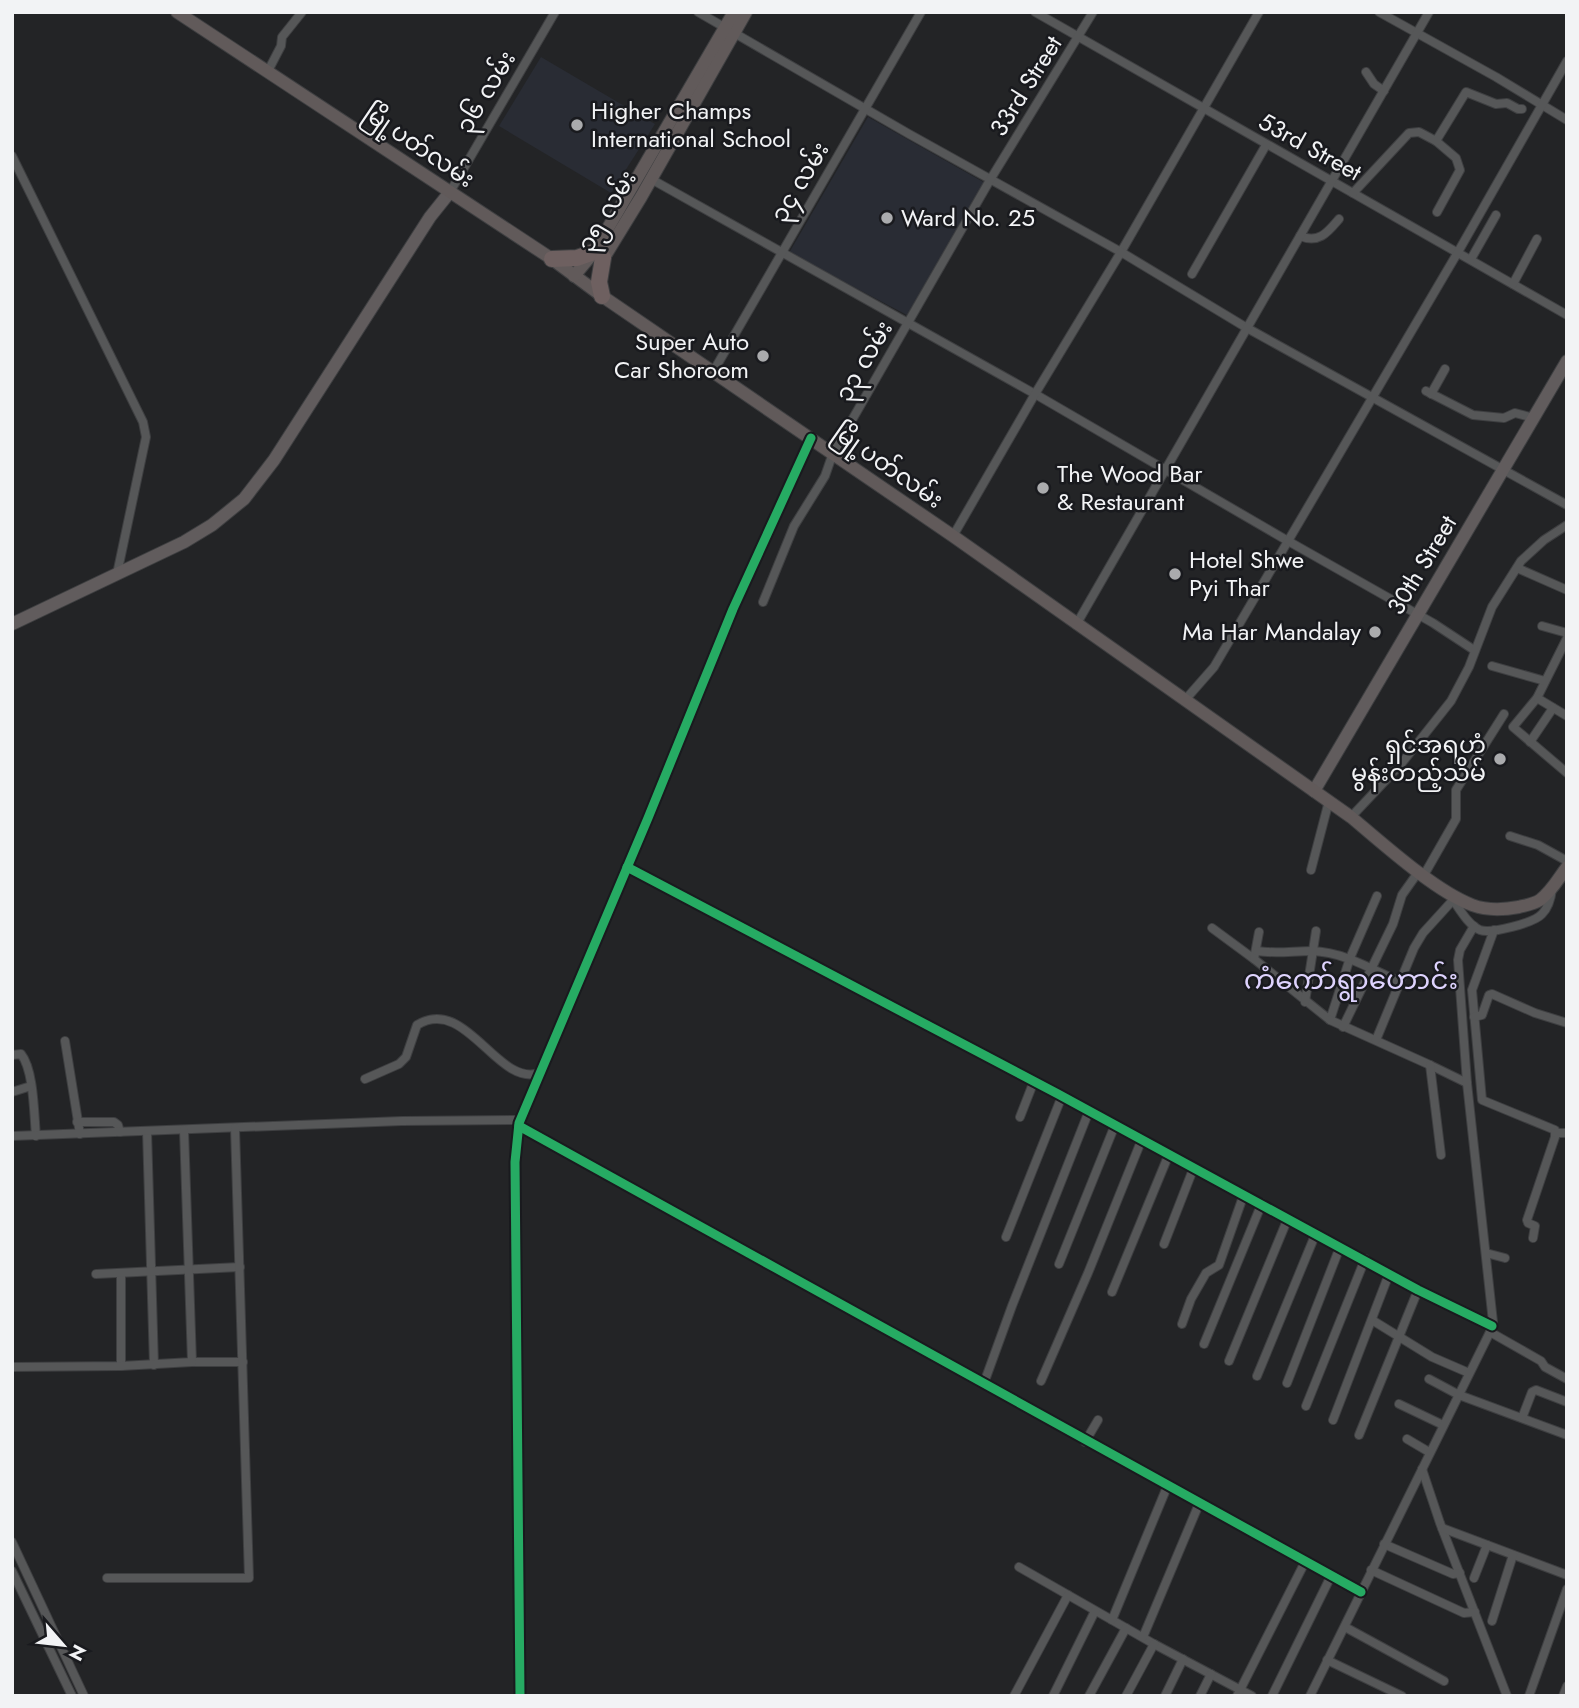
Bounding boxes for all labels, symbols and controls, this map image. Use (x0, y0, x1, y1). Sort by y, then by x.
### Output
street label: 33rd Street (981, 29, 1070, 143)
street label: ၃၆ လမ်း (447, 44, 526, 141)
place label: Higher Champs International School (591, 93, 791, 156)
street label: မြို့ပတ်လမ်း (355, 95, 482, 197)
street label: 53rd Street (1252, 104, 1368, 189)
marker: Higher Champs International School (569, 117, 585, 133)
street label: ၃၄ လမ်း (762, 135, 839, 230)
street label: ၃၅ လမ်း (568, 163, 646, 259)
place label: Ward No. 25 (901, 200, 1035, 235)
marker: Ward No. 25 (879, 210, 895, 226)
street label: ၃၃ လမ်း (826, 314, 903, 409)
place label: Super Auto Car Shoroom (614, 324, 749, 387)
marker: Super Auto Car Shoroom (755, 348, 771, 364)
street label: မြို့ပတ်လမ်း (825, 415, 951, 518)
place label: The Wood Bar & Restaurant (1057, 456, 1203, 519)
marker: The Wood Bar & Restaurant (1035, 480, 1051, 496)
street label: 30th Street (1378, 508, 1465, 621)
place label: Hotel Shwe Pyi Thar (1189, 542, 1304, 605)
marker: Hotel Shwe Pyi Thar (1167, 566, 1183, 582)
place label: Ma Har Mandalay (1182, 614, 1361, 649)
marker: Ma Har Mandalay (1367, 624, 1383, 640)
place label: ရှင်အရဟံ မွန်းတည့်သိမ် (1351, 727, 1486, 792)
marker: ရှင်အရဟံ မွန်းတည့်သိမ် (1492, 751, 1508, 767)
district label: ကံကော်ရွာဟောင်း (1244, 959, 1458, 1002)
north arrow (28, 1610, 98, 1680)
text: N (62, 1640, 93, 1666)

